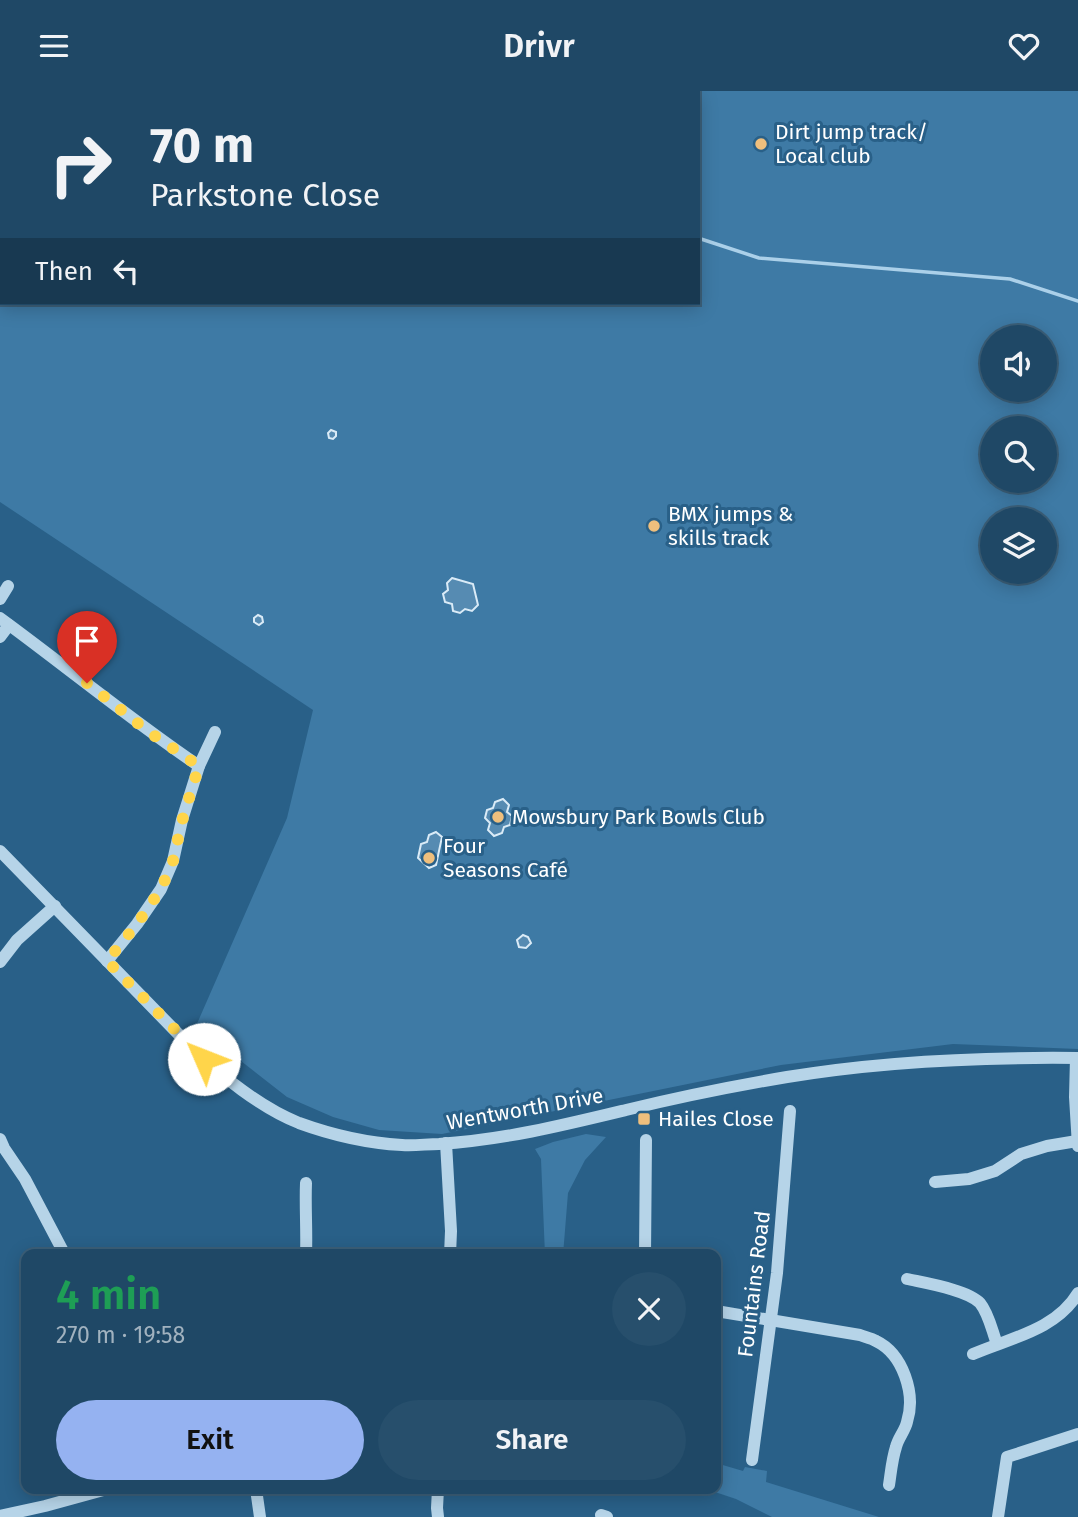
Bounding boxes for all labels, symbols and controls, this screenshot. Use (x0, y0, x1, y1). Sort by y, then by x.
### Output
icon: menu (35, 27, 73, 65)
text: Drivr (503, 27, 575, 65)
icon: heart (1005, 27, 1043, 65)
text: 70 m (150, 116, 254, 175)
icon: right (35, 119, 126, 210)
place label: Dirt jump track/ Local club (775, 119, 928, 169)
marker: Dirt jump track/ Local club (753, 136, 769, 152)
text: Parkstone Close (150, 176, 380, 214)
icon: left (107, 252, 145, 290)
text: Then (35, 256, 93, 287)
map controls (980, 325, 1057, 584)
button: sound (980, 325, 1057, 402)
button: search (980, 416, 1057, 493)
place label: BMX jumps & skills track (668, 501, 793, 551)
button: layers (980, 507, 1057, 584)
marker: BMX jumps & skills track (646, 518, 662, 534)
pin (57, 611, 117, 683)
icon: arrive (68, 622, 106, 660)
place label: Mowsbury Park Bowls Club (512, 804, 765, 830)
marker: Mowsbury Park Bowls Club (490, 809, 506, 825)
place label: Four Seasons Café (443, 833, 568, 883)
marker: Four Seasons Café (421, 850, 437, 866)
position arrow (167, 1022, 241, 1096)
street label: Wentworth Drive (445, 1082, 605, 1136)
place label: Hailes Close (658, 1106, 774, 1132)
marker: Hailes Close (636, 1111, 652, 1127)
street label: Fountains Road (732, 1209, 776, 1359)
text: 4 min (56, 1270, 161, 1320)
button: close (612, 1272, 686, 1346)
text: 270 m · 19:58 (56, 1321, 185, 1349)
button: Exit (56, 1400, 364, 1480)
button: Share (378, 1400, 686, 1480)

